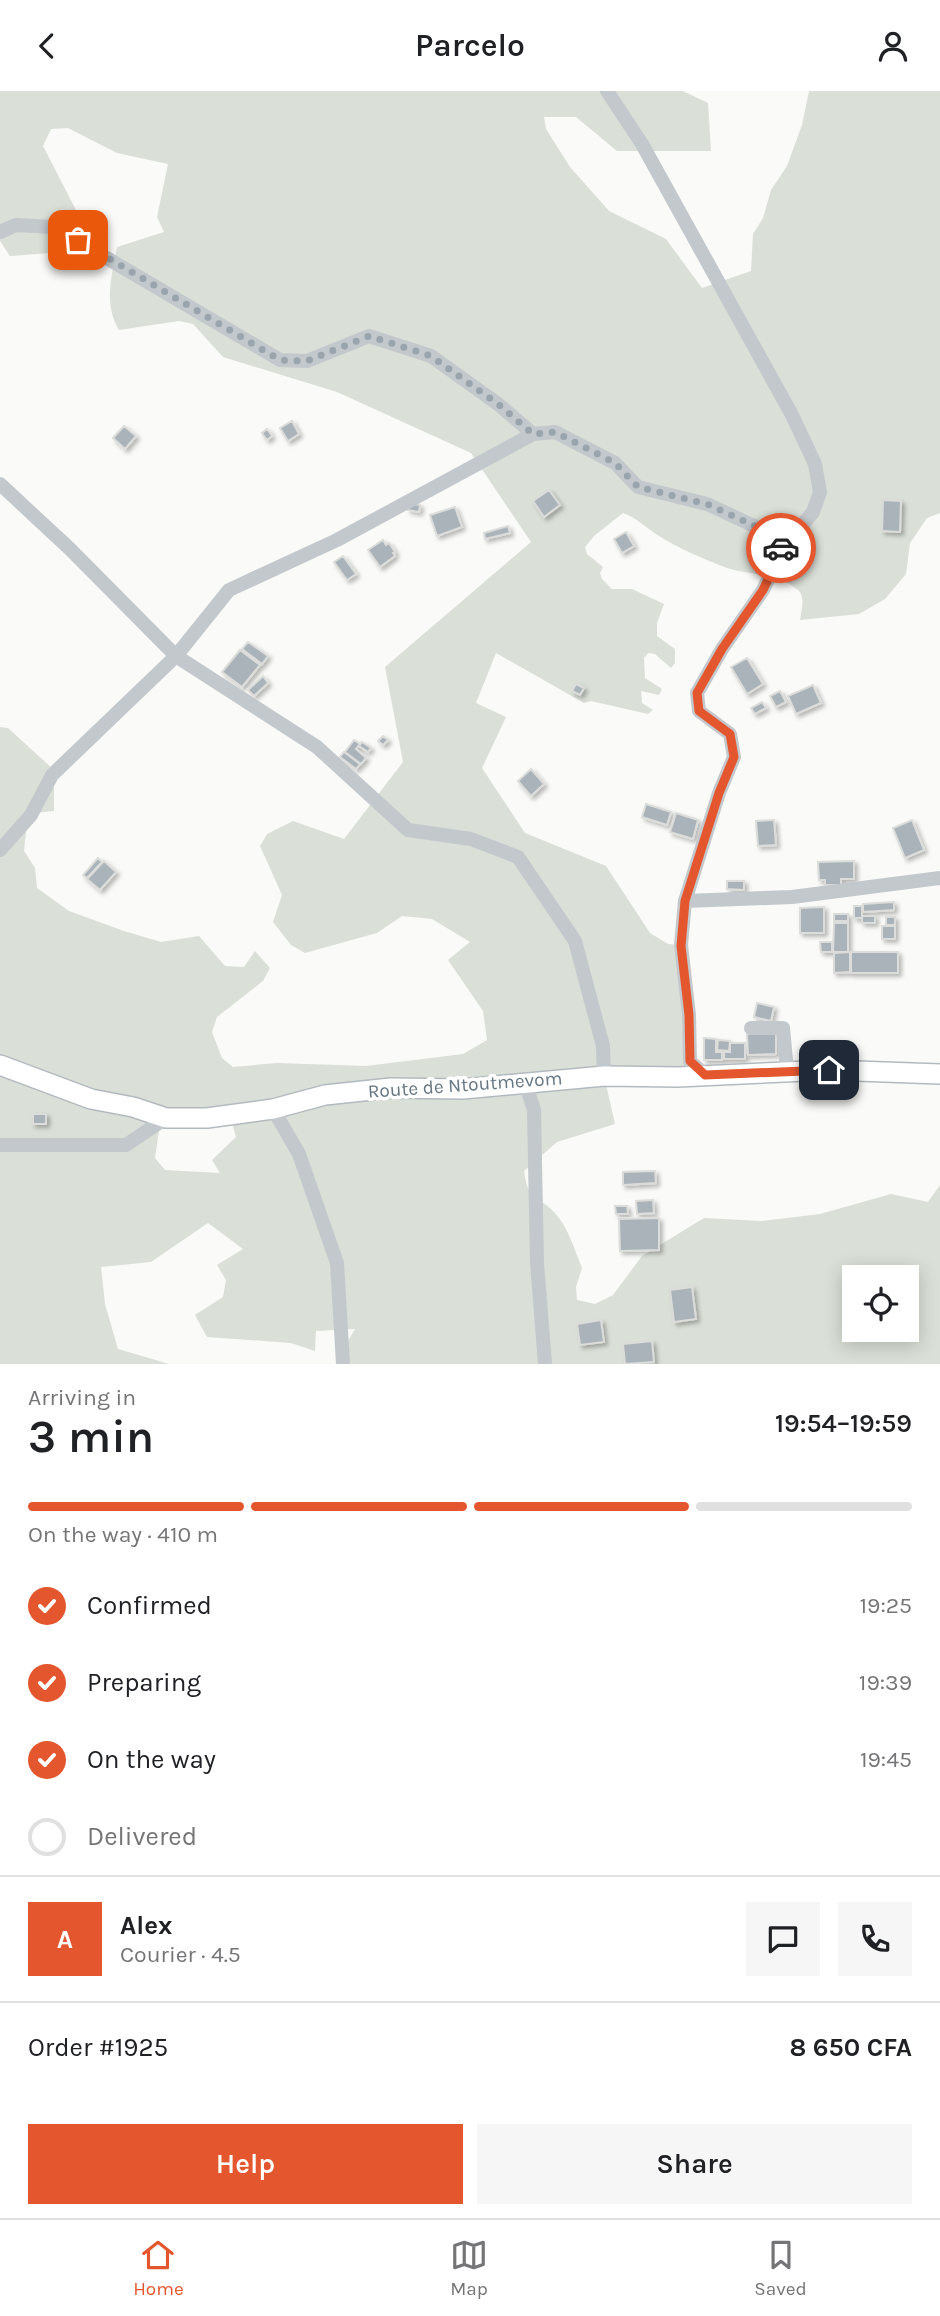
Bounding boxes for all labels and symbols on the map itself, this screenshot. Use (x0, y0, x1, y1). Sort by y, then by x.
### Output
pin (48, 210, 108, 270)
courier (746, 513, 816, 583)
pin (799, 1040, 859, 1100)
street label: Route de Ntoutmevom (367, 1067, 563, 1103)

